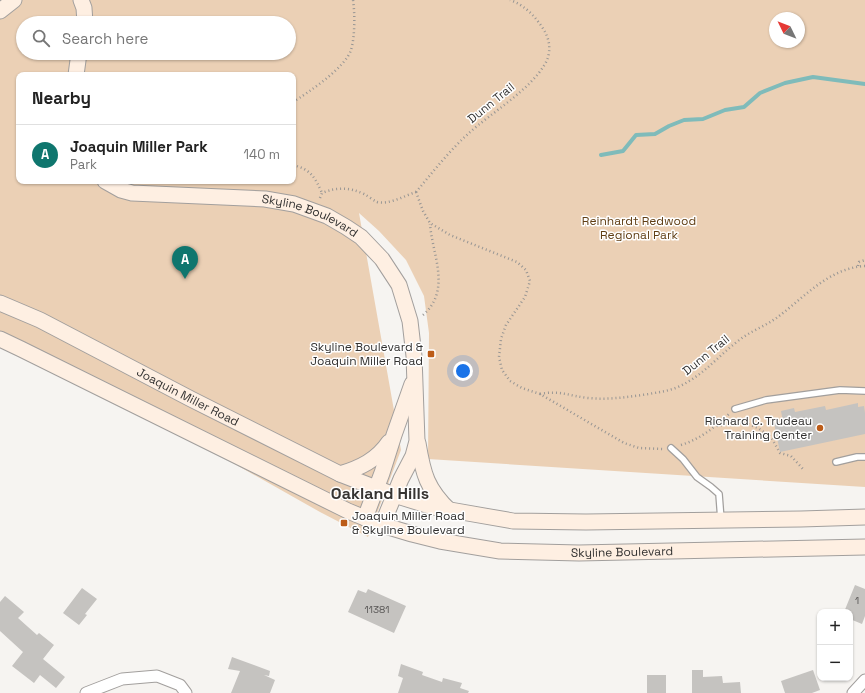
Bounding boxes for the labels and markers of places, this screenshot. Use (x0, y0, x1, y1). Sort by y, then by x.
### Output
pin: A (172, 246, 198, 279)
place label: Skyline Boulevard & Joaquin Miller Road (310, 339, 423, 369)
marker: Skyline Boulevard & Joaquin Miller Road (426, 349, 436, 359)
place label: Richard C. Trudeau Training Center (705, 413, 812, 443)
marker: Richard C. Trudeau Training Center (815, 423, 825, 433)
place label: Joaquin Miller Road & Skyline Boulevard (352, 508, 465, 538)
marker: Joaquin Miller Road & Skyline Boulevard (339, 518, 349, 528)

